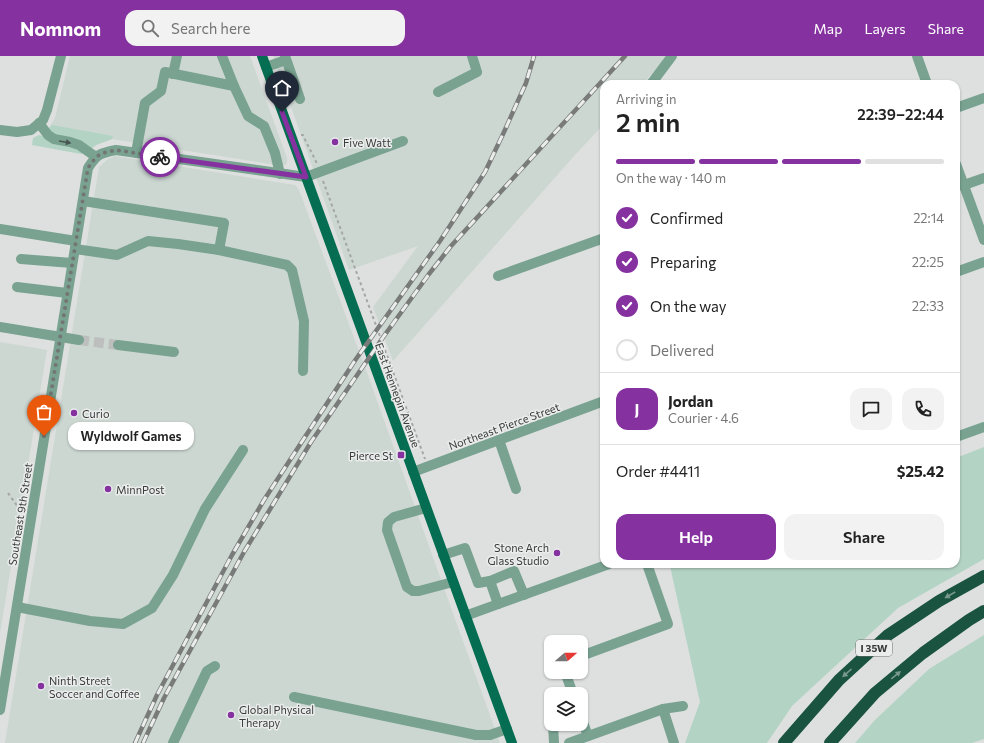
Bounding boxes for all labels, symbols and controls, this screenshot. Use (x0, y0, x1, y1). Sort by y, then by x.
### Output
search box (125, 10, 405, 46)
text: Nomnom (20, 17, 101, 40)
icon: search (139, 17, 161, 39)
text: Search here (171, 19, 250, 37)
text: Map (814, 20, 842, 37)
text: Layers (864, 20, 906, 37)
text: Share (928, 20, 964, 37)
pin (265, 71, 299, 112)
icon: home (271, 77, 293, 99)
text: Arriving in (616, 91, 676, 107)
text: 22:39–22:44 (857, 105, 944, 123)
text: 2 min (616, 106, 680, 137)
place label: Five Watt (343, 136, 391, 149)
courier (140, 137, 180, 177)
marker: Five Watt (330, 137, 340, 147)
one-way arrow (59, 139, 72, 145)
icon: bike (149, 146, 171, 168)
text: On the way · 140 m (616, 170, 726, 186)
icon: check (616, 207, 638, 229)
text: Confirmed (650, 209, 723, 227)
text: 22:14 (913, 210, 944, 226)
icon: check (616, 251, 638, 273)
text: Preparing (650, 253, 716, 271)
text: 22:25 (912, 254, 944, 270)
icon: check (616, 295, 638, 317)
text: On the way (650, 297, 727, 315)
text: 22:33 (912, 298, 944, 314)
street label: East Hennepin Avenue (373, 341, 423, 449)
text: Delivered (650, 341, 714, 359)
button: chat (850, 388, 892, 430)
button: phone (902, 388, 944, 430)
text: Jordan (668, 392, 713, 410)
pin (27, 395, 61, 436)
street label: Northeast Pierce Street (447, 400, 562, 452)
text: J (635, 400, 639, 418)
icon: bag (33, 401, 55, 423)
place label: Curio (82, 407, 110, 420)
marker: Curio (69, 408, 79, 418)
text: Courier · 4.6 (668, 410, 739, 426)
callout: Wyldwolf Games (68, 422, 194, 450)
text: Wyldwolf Games (80, 428, 182, 444)
place label: Pierce St (349, 449, 393, 462)
marker: Pierce St (396, 450, 406, 460)
street label: Southeast 9th Street (5, 461, 35, 566)
text: Order #4411 (616, 462, 700, 480)
text: $25.42 (897, 462, 944, 480)
place label: MinnPost (116, 483, 165, 496)
marker: MinnPost (103, 484, 113, 494)
button: Help (616, 514, 776, 560)
button: Share (784, 514, 944, 560)
place label: Stone Arch Glass Studio (488, 541, 549, 567)
marker: Stone Arch Glass Studio (552, 548, 562, 558)
one-way arrow (944, 592, 956, 598)
north arrow (544, 635, 588, 679)
map controls (544, 635, 588, 731)
road number: I 35W (856, 640, 892, 656)
one-way arrow (842, 668, 852, 678)
one-way arrow (890, 671, 901, 680)
place label: Ninth Street Soccer and Coffee (49, 674, 140, 700)
marker: Ninth Street Soccer and Coffee (36, 681, 46, 691)
button: layers (544, 687, 588, 731)
place label: Global Physical Therapy (239, 703, 314, 729)
marker: Global Physical Therapy (226, 710, 236, 720)

